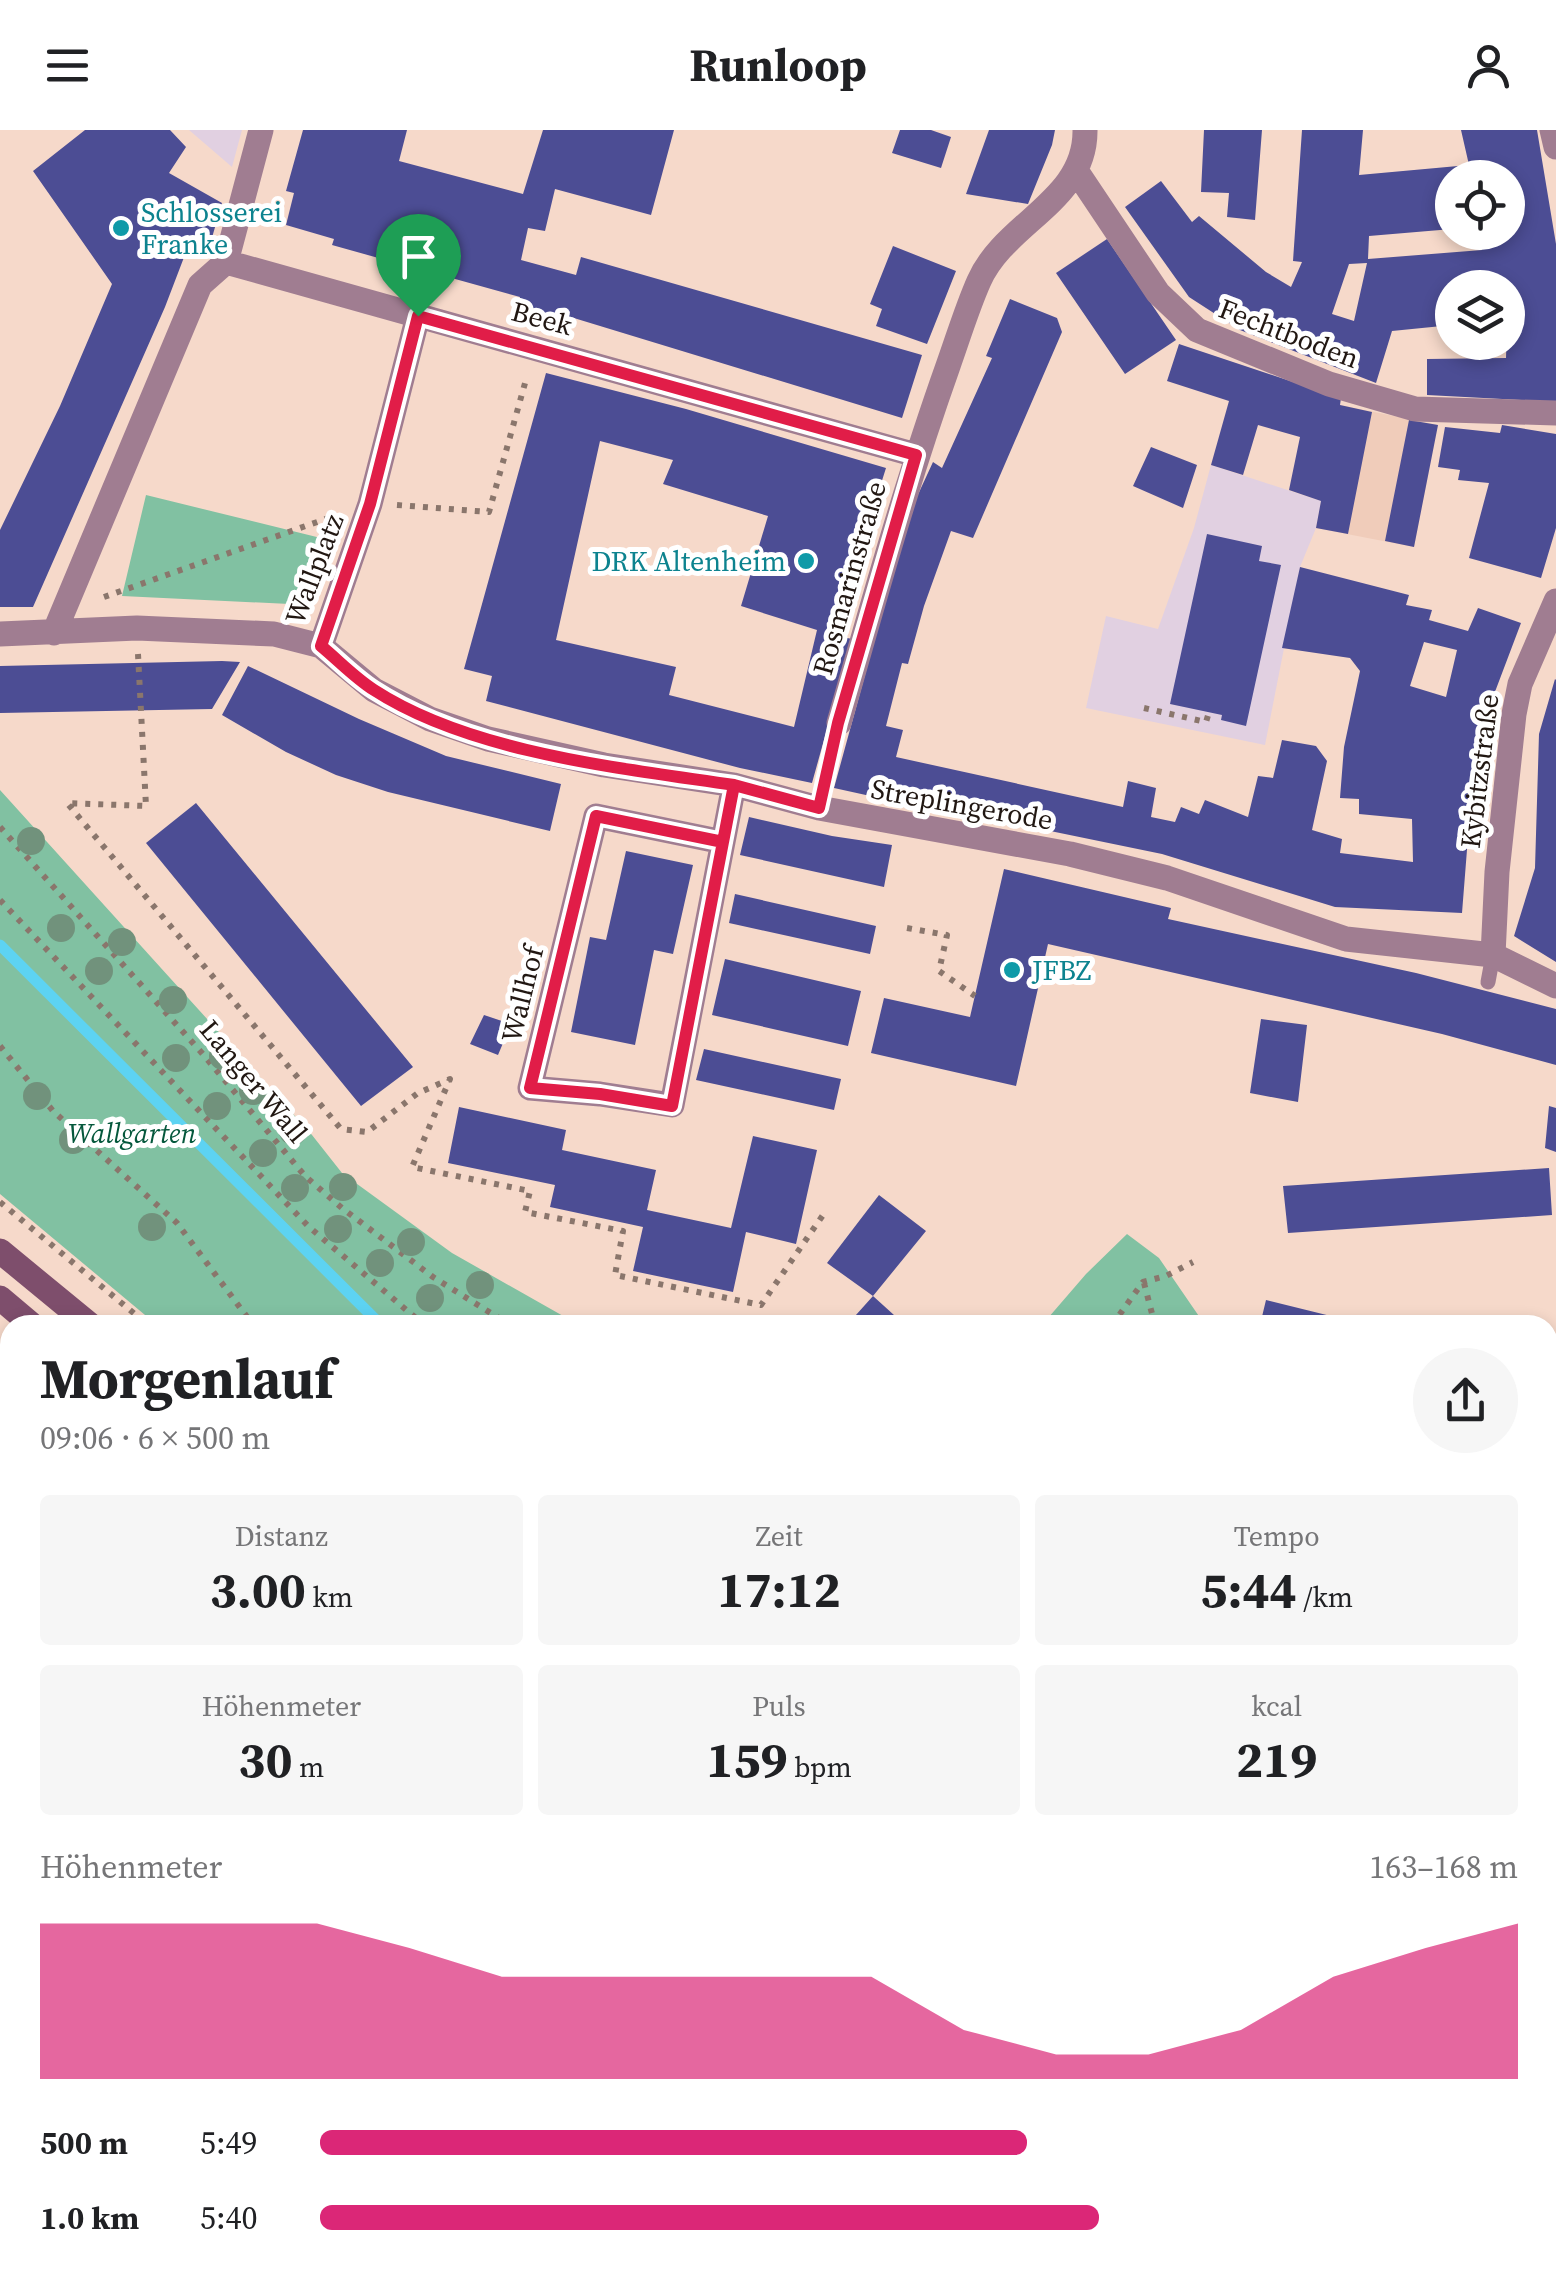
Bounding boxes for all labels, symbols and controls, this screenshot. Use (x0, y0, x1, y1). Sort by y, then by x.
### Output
text: Runloop (689, 34, 867, 96)
icon: menu (40, 38, 95, 93)
icon: person (1461, 38, 1516, 93)
map controls (1435, 160, 1525, 360)
button: locate (1435, 160, 1525, 250)
place label: Schlosserei Franke (141, 193, 282, 263)
pin (376, 214, 461, 317)
marker: Schlosserei Franke (110, 217, 132, 239)
icon: arrive (391, 229, 446, 284)
button: layers (1435, 270, 1525, 360)
street label: Fechtboden (1214, 289, 1365, 377)
street label: Beek (508, 292, 577, 344)
street label: Rosmarinstraße (803, 477, 895, 679)
street label: Wallplatz (276, 508, 353, 630)
place label: DRK Altenheim (592, 542, 786, 580)
marker: DRK Altenheim (795, 550, 817, 572)
street label: Kybitzstraße (1451, 692, 1507, 850)
street label: Streplingerode (868, 769, 1056, 839)
street label: Wallhof (492, 940, 553, 1046)
place label: JFBZ (1031, 951, 1091, 989)
marker: JFBZ (1001, 959, 1023, 981)
street label: Langer Wall (191, 1011, 317, 1151)
park label: Wallgarten (68, 1114, 196, 1152)
text: Morgenlauf (40, 1341, 334, 1416)
button: share (1413, 1348, 1518, 1453)
text: 09:06 · 6 × 500 m (40, 1416, 270, 1460)
text: Distanz (235, 1517, 328, 1555)
text: Zeit (755, 1517, 803, 1555)
text: Tempo (1234, 1517, 1320, 1555)
text: 3.00 (210, 1555, 306, 1624)
text: 17:12 (717, 1555, 841, 1624)
text: 5:44 (1200, 1555, 1297, 1624)
text: km (306, 1578, 353, 1616)
text: /km (1297, 1578, 1353, 1616)
text: Höhenmeter (202, 1687, 361, 1725)
text: Puls (752, 1687, 806, 1725)
text: kcal (1251, 1687, 1302, 1725)
text: 30 (238, 1725, 293, 1794)
text: 159 (706, 1725, 788, 1794)
text: 219 (1236, 1725, 1317, 1794)
text: m (293, 1748, 324, 1786)
text: bpm (788, 1748, 852, 1786)
text: Höhenmeter (40, 1845, 222, 1889)
text: 163–168 m (1369, 1845, 1518, 1889)
text: 500 m (40, 2121, 128, 2165)
text: 5:49 (200, 2121, 258, 2165)
text: 1.0 km (40, 2196, 139, 2240)
text: 5:40 (200, 2196, 258, 2240)

